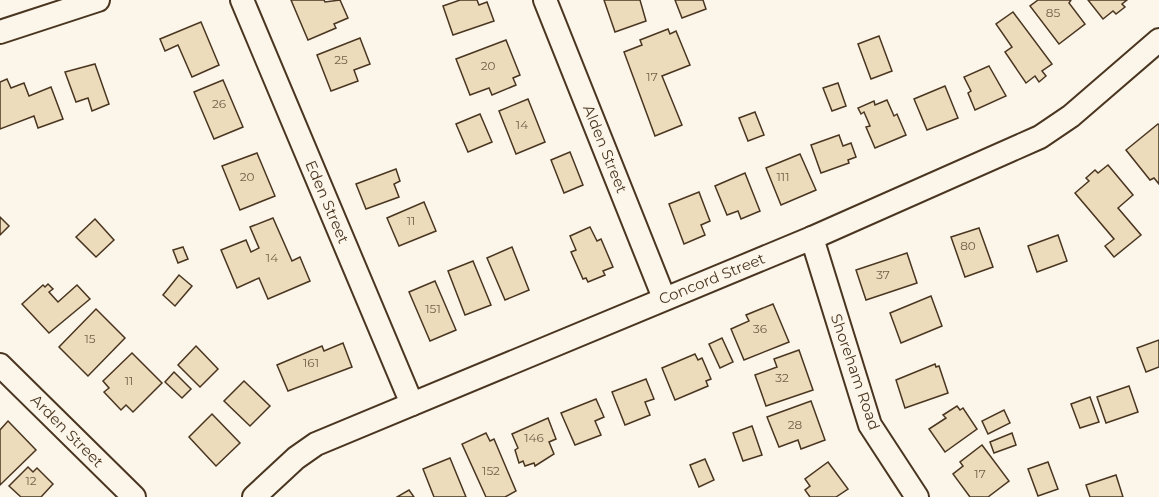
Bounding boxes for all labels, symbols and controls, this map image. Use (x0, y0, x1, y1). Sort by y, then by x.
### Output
house number: 85 (1046, 5, 1060, 20)
house number: 25 (334, 52, 348, 67)
house number: 20 (481, 58, 495, 73)
house number: 17 (646, 69, 658, 84)
house number: 26 (212, 96, 226, 111)
street label: Alden Street (579, 102, 632, 196)
house number: 14 (516, 117, 528, 132)
street label: Eden Street (301, 157, 354, 246)
house number: 20 (240, 169, 254, 184)
house number: 111 (777, 169, 790, 184)
house number: 11 (407, 213, 415, 228)
house number: 80 (960, 238, 976, 253)
street label: Concord Street (656, 249, 768, 308)
house number: 14 (266, 250, 278, 265)
house number: 37 (876, 267, 890, 282)
house number: 151 (425, 301, 441, 316)
street label: Shoreham Road (827, 311, 884, 432)
house number: 36 (753, 321, 767, 336)
house number: 15 (84, 331, 96, 346)
house number: 161 (303, 355, 319, 370)
house number: 32 (775, 370, 789, 385)
house number: 11 (125, 373, 133, 388)
street label: Arden Street (27, 390, 108, 471)
house number: 28 (788, 417, 803, 432)
house number: 146 (524, 430, 544, 445)
house number: 152 (482, 463, 500, 478)
house number: 17 (974, 466, 986, 481)
house number: 12 (25, 473, 37, 488)

